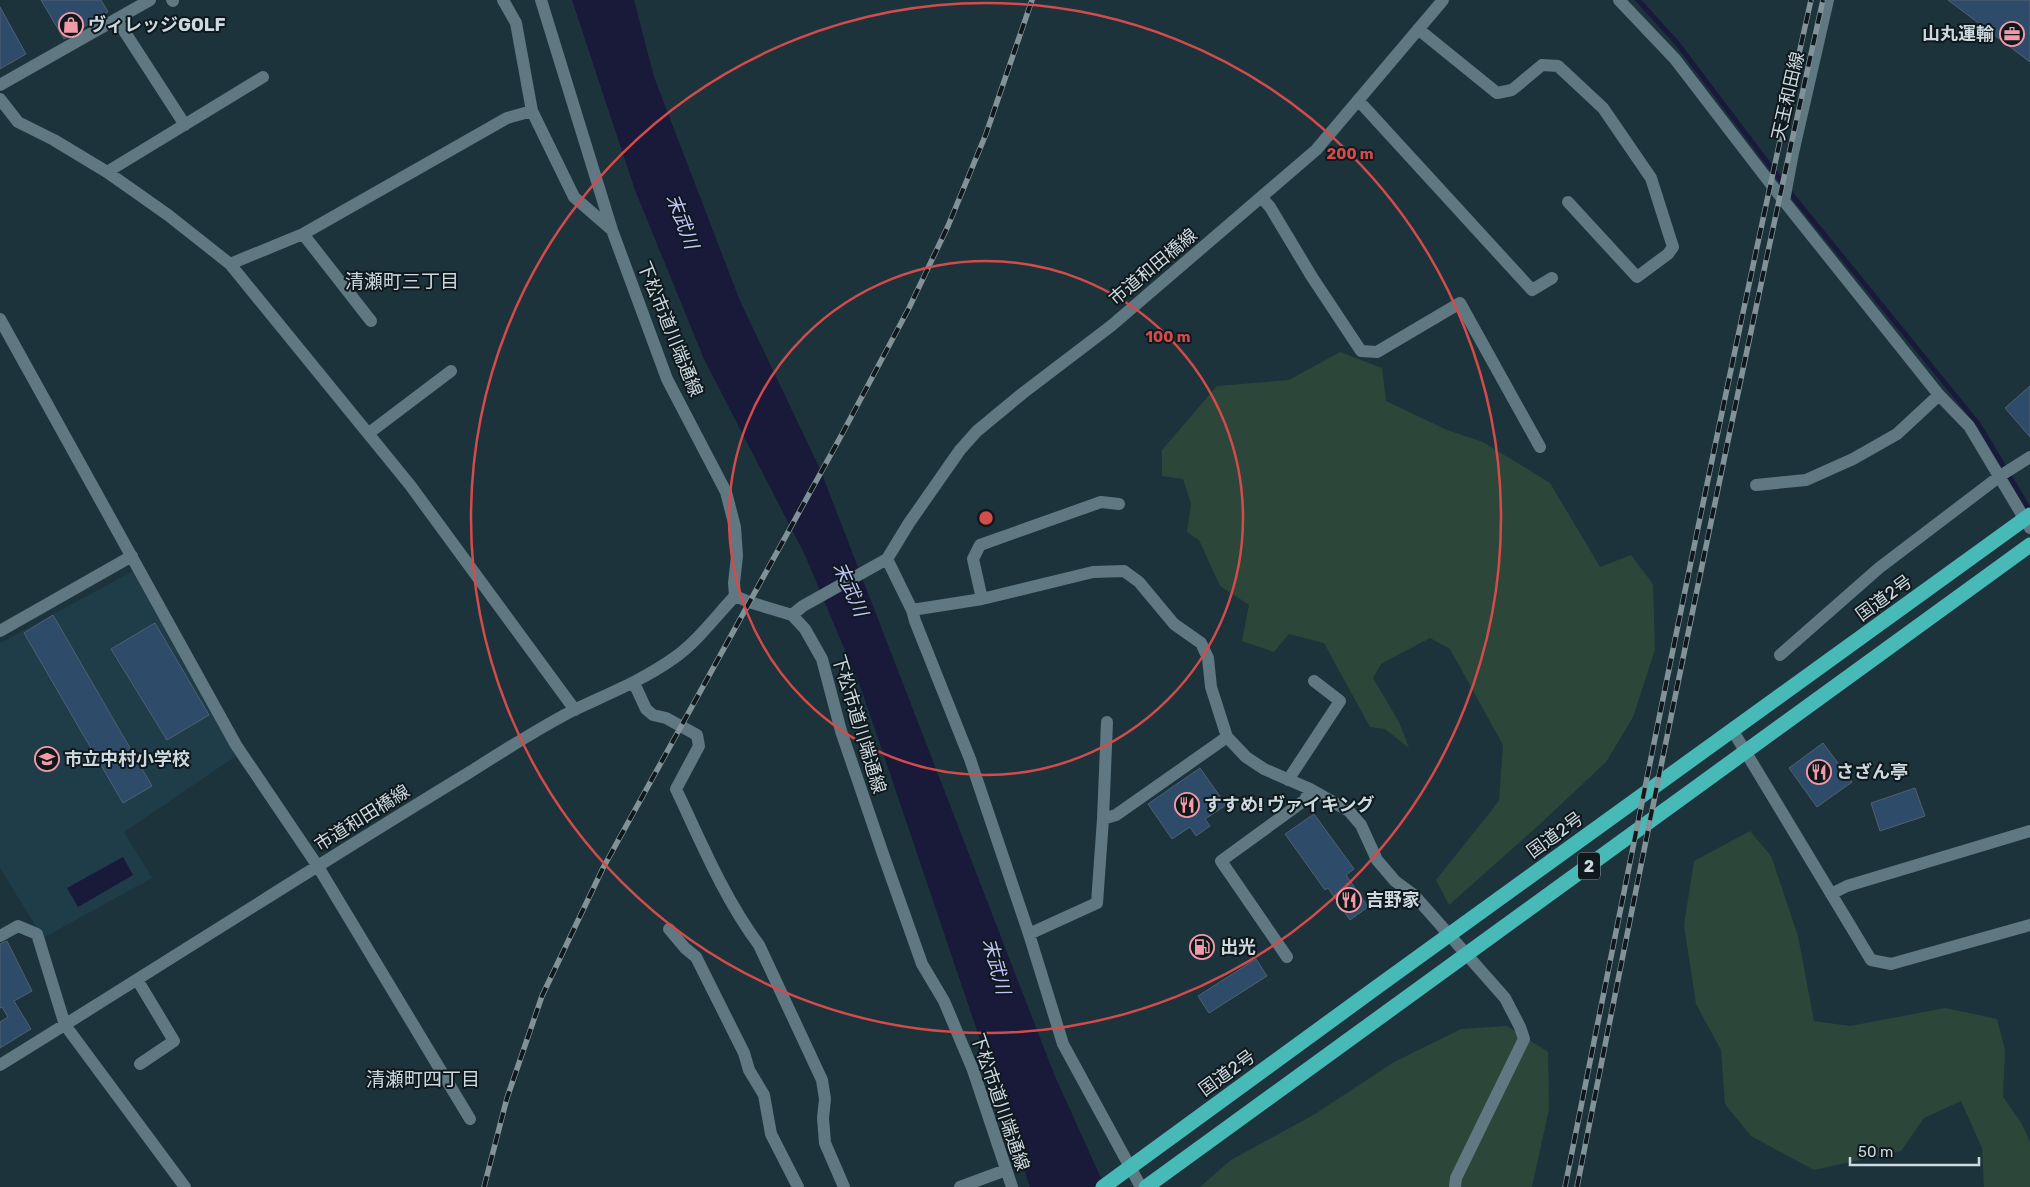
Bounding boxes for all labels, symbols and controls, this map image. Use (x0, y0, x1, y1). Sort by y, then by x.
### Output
shop icon: ヴィレッジGOLF (58, 12, 84, 38)
place label: ヴィレッジGOLF (88, 14, 226, 36)
office icon: 山丸運輸 (1999, 21, 2025, 47)
place label: 山丸運輸 (1922, 23, 1994, 45)
street label: 天王和田線 (1767, 50, 1809, 142)
text: 200 m (1326, 145, 1374, 163)
water label: 末武川 (662, 190, 704, 254)
street label: 市道和田橋線 (1105, 224, 1201, 310)
street label: 下松市道川端通線 (633, 258, 707, 400)
district label: 清瀬町三丁目 (345, 270, 459, 293)
text: 100 m (1146, 328, 1190, 346)
centre of rings (977, 509, 995, 527)
water label: 末武川 (828, 558, 873, 622)
street label: 国道2号 (1851, 570, 1917, 626)
street label: 下松市道川端通線 (827, 652, 891, 796)
school or university icon: 市立中村小学校 (34, 746, 60, 772)
place label: 市立中村小学校 (64, 748, 190, 770)
restaurant icon: さざん亭 (1806, 759, 1832, 785)
place label: さざん亭 (1836, 761, 1908, 783)
street label: 市道和田橋線 (310, 780, 414, 856)
restaurant icon: すすめ! ヴァイキング (1174, 792, 1200, 818)
place label: すすめ! ヴァイキング (1204, 794, 1375, 816)
street label: 国道2号 (1522, 807, 1588, 863)
road number: 2 (1578, 852, 1600, 879)
restaurant icon: 吉野家 (1336, 887, 1362, 913)
place label: 吉野家 (1366, 889, 1420, 911)
fuel station icon: 出光 (1189, 934, 1215, 960)
water label: 末武川 (978, 936, 1016, 999)
place label: 出光 (1220, 936, 1256, 958)
street label: 下松市道川端通線 (966, 1030, 1034, 1174)
street label: 国道2号 (1194, 1045, 1260, 1101)
district label: 清瀬町四丁目 (366, 1068, 480, 1091)
scale bar (1850, 1134, 1979, 1166)
text: 50 m (1858, 1143, 1893, 1161)

